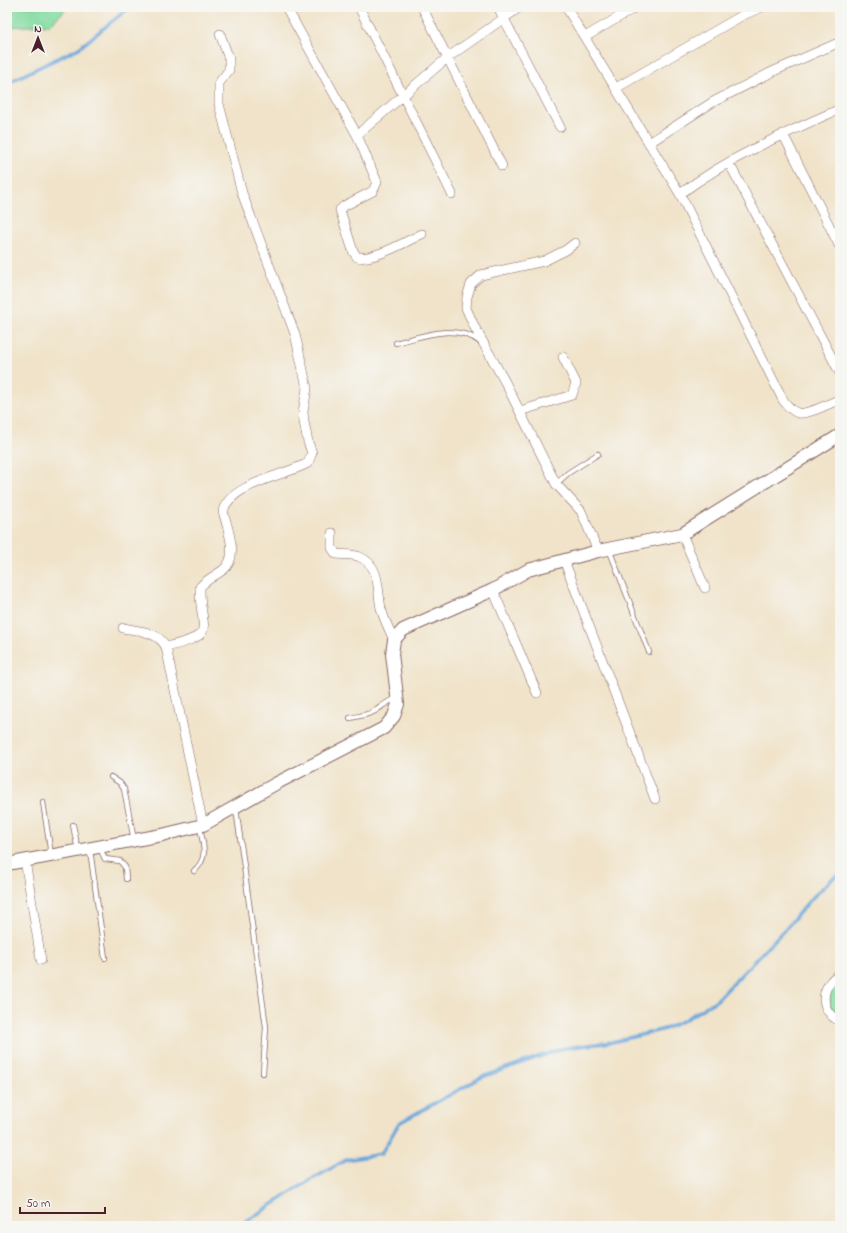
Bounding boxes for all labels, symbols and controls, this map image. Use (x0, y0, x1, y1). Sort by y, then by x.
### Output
north arrow (18, 18, 58, 58)
text: N (34, 21, 42, 37)
scale bar (20, 1189, 105, 1215)
text: 50 m (26, 1195, 50, 1213)

